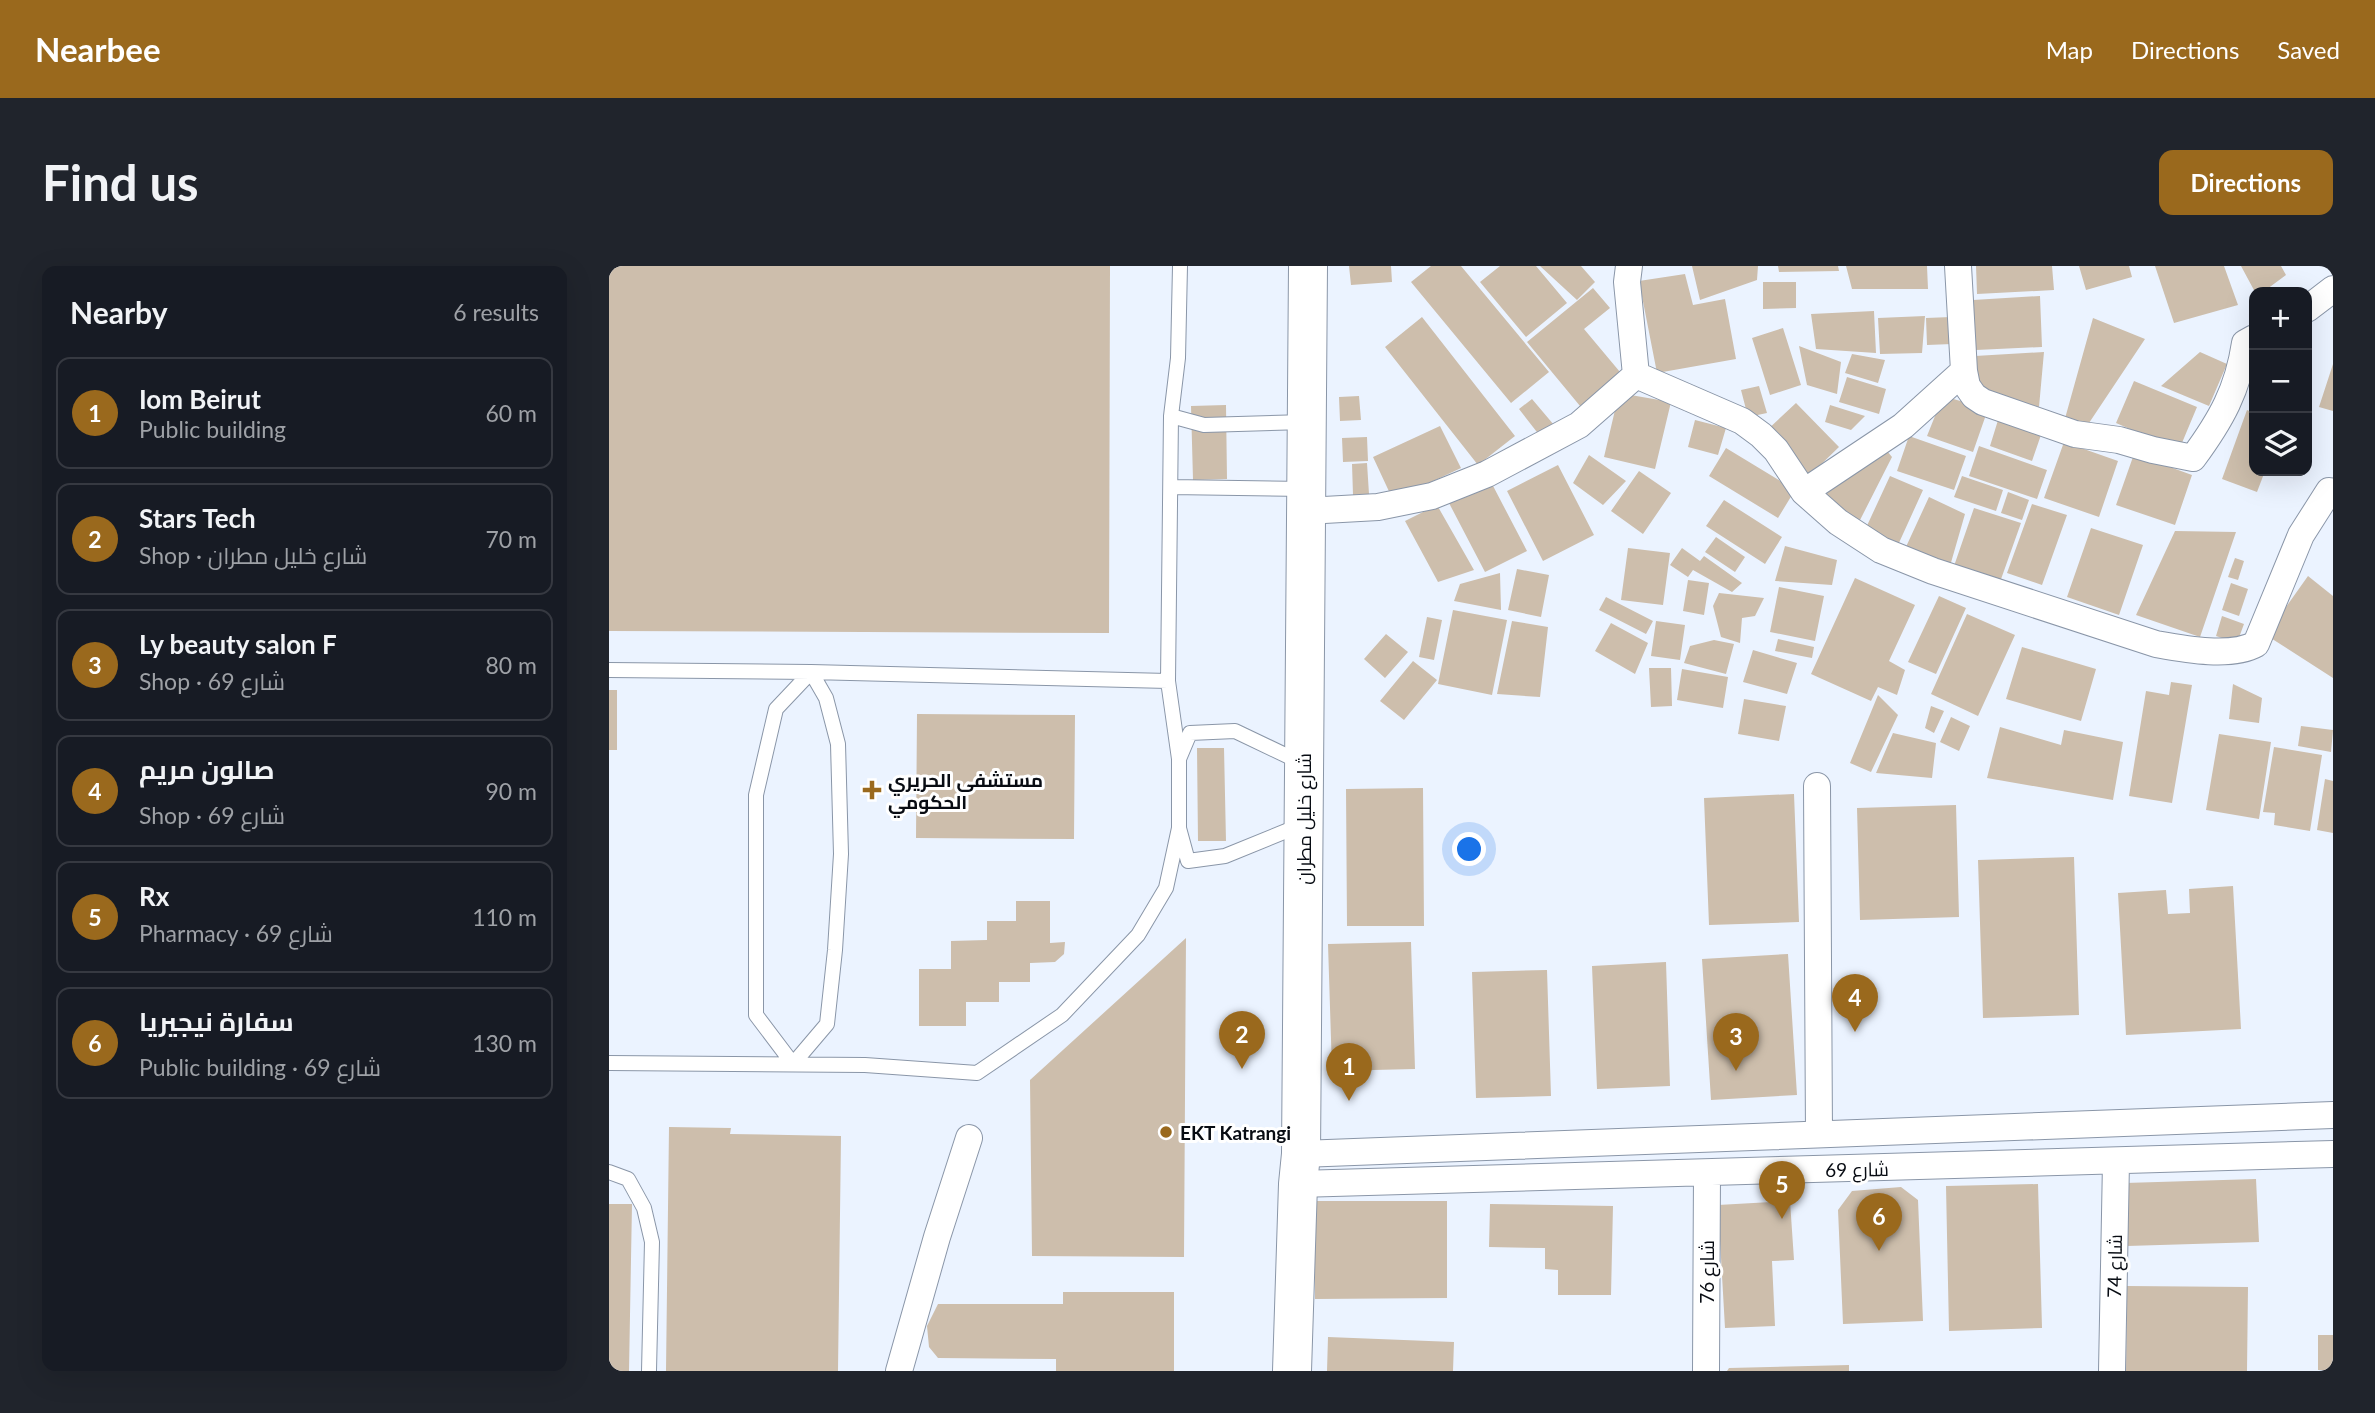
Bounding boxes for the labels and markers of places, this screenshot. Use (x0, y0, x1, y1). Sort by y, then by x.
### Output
place label: مستشفى الحريري الحكومي (888, 768, 1043, 818)
marker: مستشفى الحريري الحكومي (862, 780, 882, 800)
pin: 4 (1832, 974, 1878, 1032)
pin: 2 (1219, 1011, 1265, 1069)
pin: 3 (1713, 1013, 1759, 1071)
pin: 1 (1326, 1043, 1372, 1101)
place label: EKT Katrangi (1180, 1121, 1291, 1144)
marker: EKT Katrangi (1158, 1124, 1174, 1140)
pin: 5 (1759, 1161, 1805, 1219)
pin: 6 (1856, 1193, 1902, 1251)

